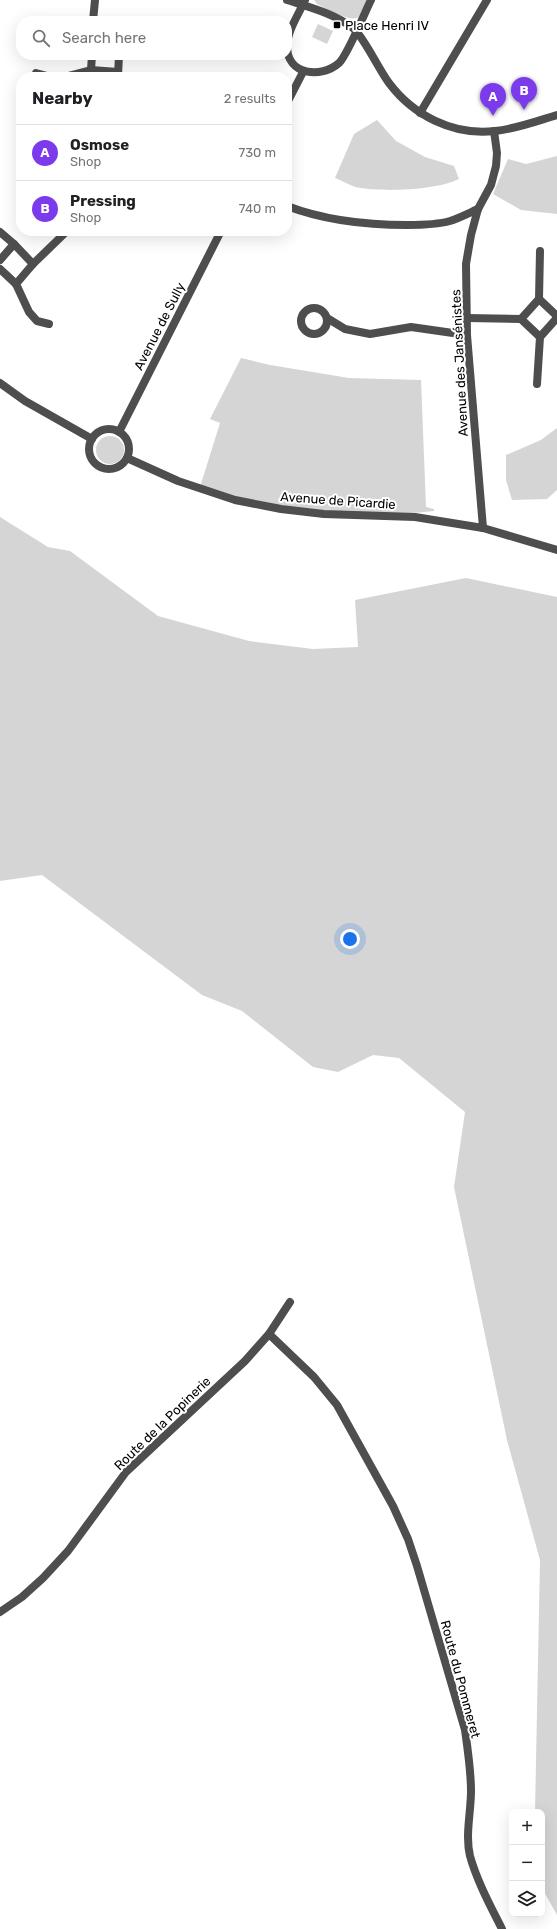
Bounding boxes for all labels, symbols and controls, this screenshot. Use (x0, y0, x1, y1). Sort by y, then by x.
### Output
search box (16, 16, 292, 60)
place label: Place Henri IV (345, 18, 430, 33)
marker: Place Henri IV (332, 20, 342, 30)
icon: search (30, 27, 52, 49)
text: Search here (62, 29, 146, 47)
pin: B (511, 77, 537, 110)
pin: A (480, 83, 506, 116)
text: Nearby (32, 88, 93, 108)
text: 2 results (224, 91, 276, 106)
text: Osmose (70, 136, 129, 154)
text: A (40, 145, 50, 160)
text: 730 m (239, 145, 276, 160)
text: Shop (70, 154, 101, 169)
text: Pressing (70, 192, 136, 210)
text: B (40, 201, 50, 216)
text: 740 m (239, 201, 276, 216)
text: Shop (70, 210, 101, 225)
street label: Avenue de Sully (131, 280, 188, 373)
street label: Avenue des Jansénistes (448, 289, 471, 437)
street label: Avenue de Picardie (280, 489, 396, 512)
your location (340, 929, 360, 949)
street label: Route de la Popinerie (111, 1373, 214, 1473)
street label: Route du Pommeret (438, 1619, 483, 1740)
map controls (509, 1809, 545, 1917)
button: + (509, 1809, 545, 1845)
button: − (509, 1845, 545, 1881)
button: layers (509, 1881, 545, 1917)

